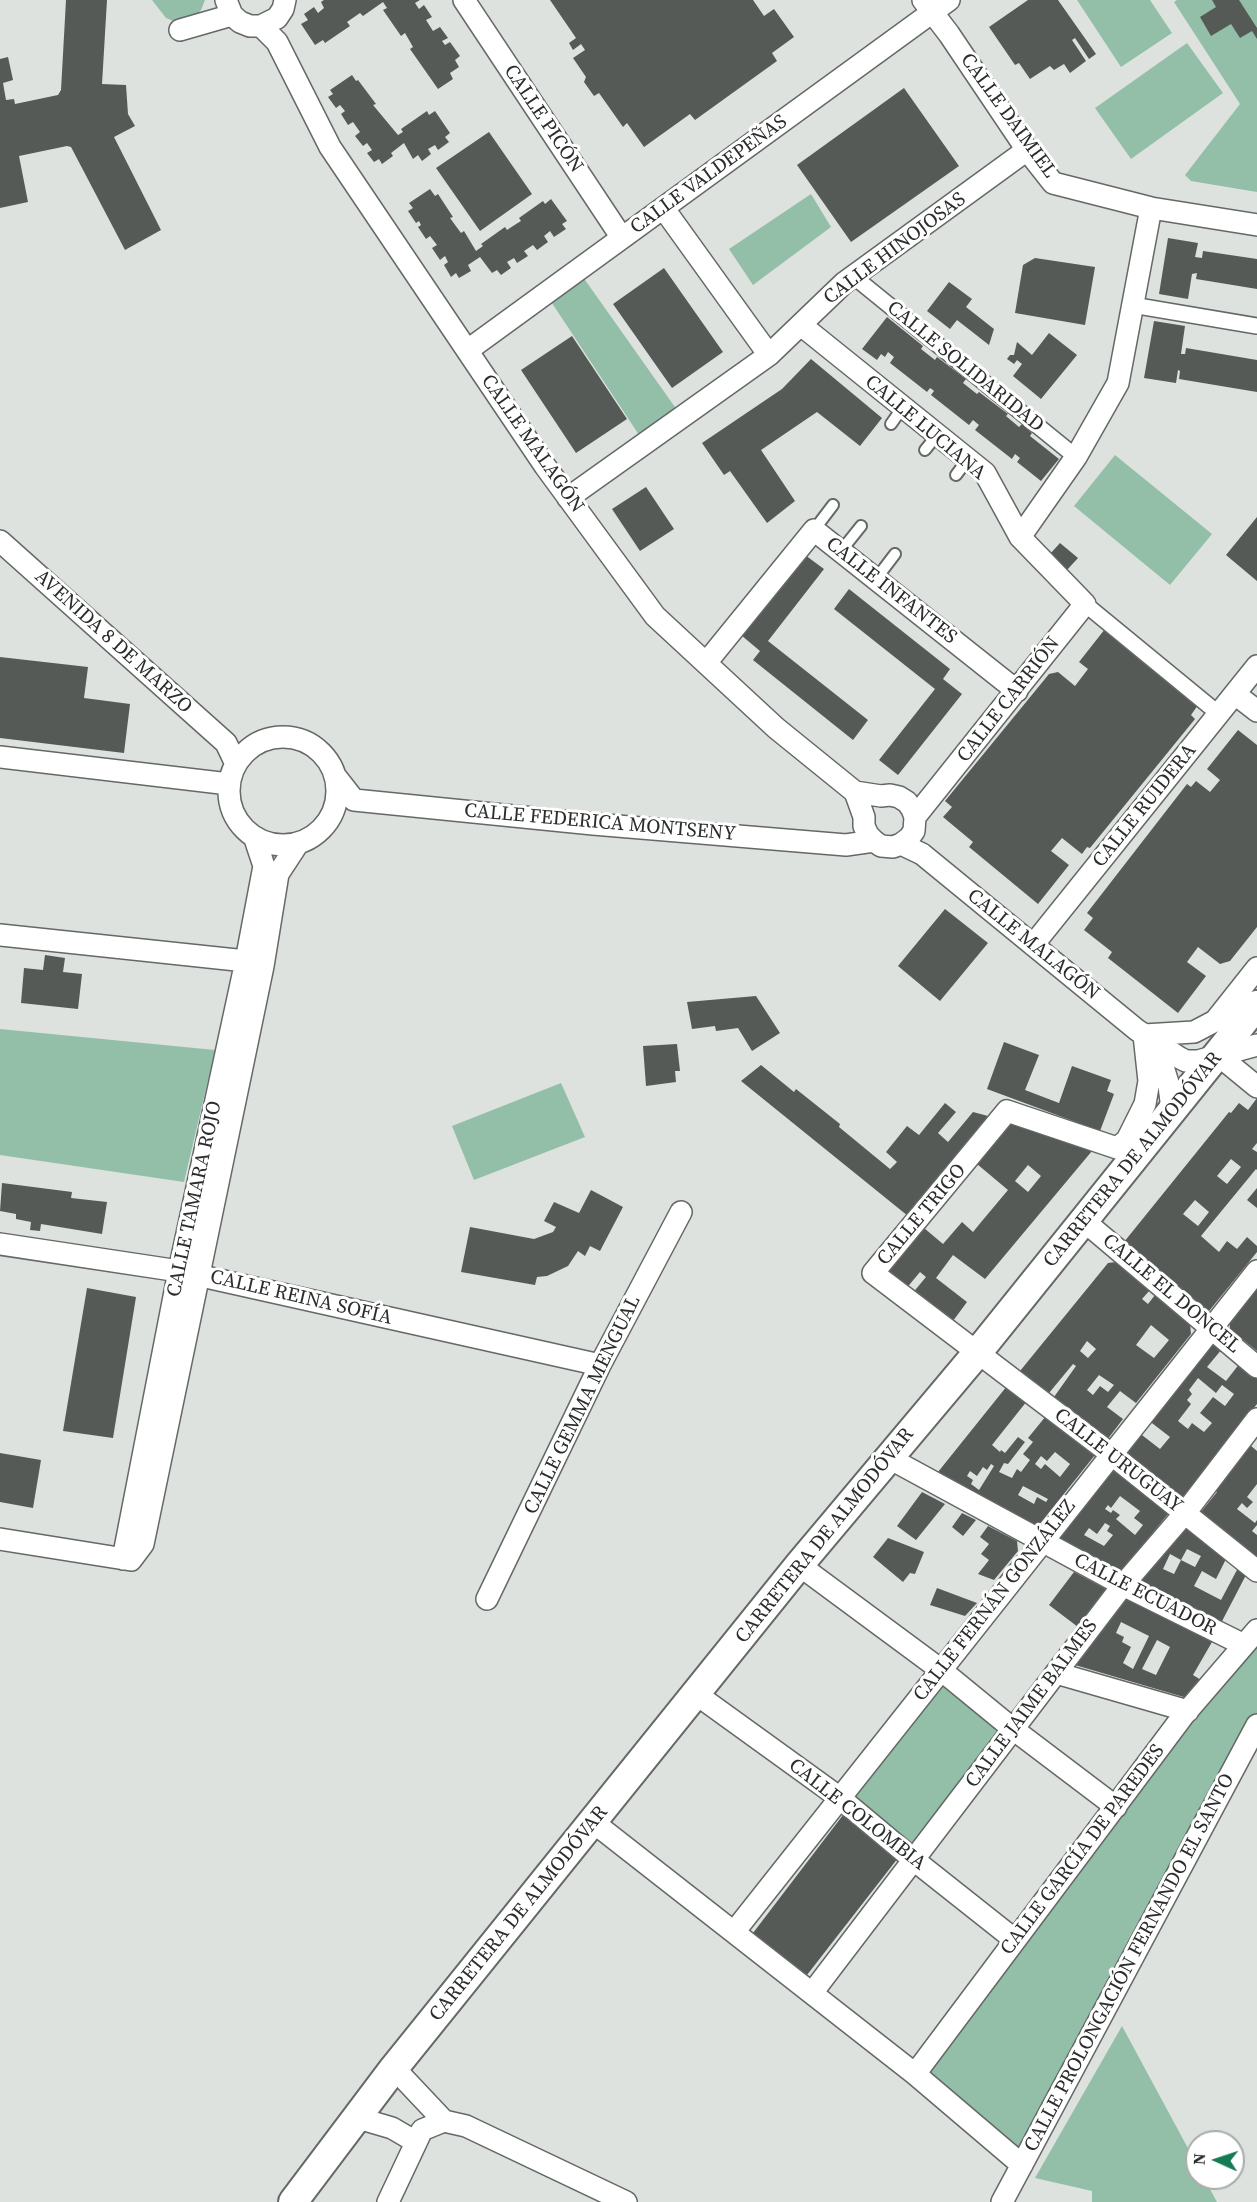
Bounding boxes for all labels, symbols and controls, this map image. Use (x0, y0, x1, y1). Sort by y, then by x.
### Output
street label: CALLE DAIMIEL (955, 49, 1061, 183)
street label: CALLE PICÓN (498, 60, 588, 178)
street label: CALLE VALDEPEÑAS (626, 110, 792, 240)
street label: CALLE HINOJOSAS (819, 188, 971, 310)
street label: CALLE SOLIDARIDAD (882, 296, 1048, 438)
street label: CALLE MALAGÓN (475, 370, 589, 518)
street label: CALLE LUCIANA (860, 370, 990, 486)
street label: CALLE INFANTES (821, 532, 961, 650)
street label: AVENIDA 8 DE MARZO (29, 565, 197, 719)
street label: CALLE CARRIÓN (953, 632, 1065, 768)
street label: CALLE RUIDERA (1088, 740, 1202, 872)
street label: CALLE FEDERICA MONTSENY (463, 799, 737, 847)
street label: CALLE MALAGÓN (962, 884, 1104, 1006)
street label: CARRETERA DE ALMODÓVAR (1039, 1047, 1227, 1273)
street label: CALLE TAMARA ROJO (163, 1099, 227, 1299)
street label: CALLE TRIGO (872, 1159, 972, 1271)
street label: CALLE EL DONCEL (1097, 1229, 1245, 1359)
street label: CALLE REINA SOFÍA (208, 1265, 394, 1331)
street label: CALLE GEMMA MENGUAL (519, 1292, 647, 1518)
street label: CALLE URUGUAY (1049, 1403, 1187, 1519)
street label: CARRETERA DE ALMODÓVAR (731, 1423, 919, 1649)
street label: CALLE FERNÁN GONZÁLEZ (909, 1495, 1081, 1707)
street label: CALLE ECUADOR (1070, 1549, 1220, 1641)
street label: CALLE JAIME BALMES (961, 1615, 1103, 1793)
street label: CALLE GARCÍA DE PAREDES (996, 1740, 1170, 1960)
street label: CALLE COLOMBIA (783, 1754, 931, 1876)
street label: CALLE PROLONGACIÓN FERNANDO EL SANTO (1020, 1770, 1240, 2156)
street label: CARRETERA DE ALMODÓVAR (425, 1801, 613, 2027)
north arrow (1185, 2130, 1245, 2190)
text: N (1188, 2153, 1210, 2166)

